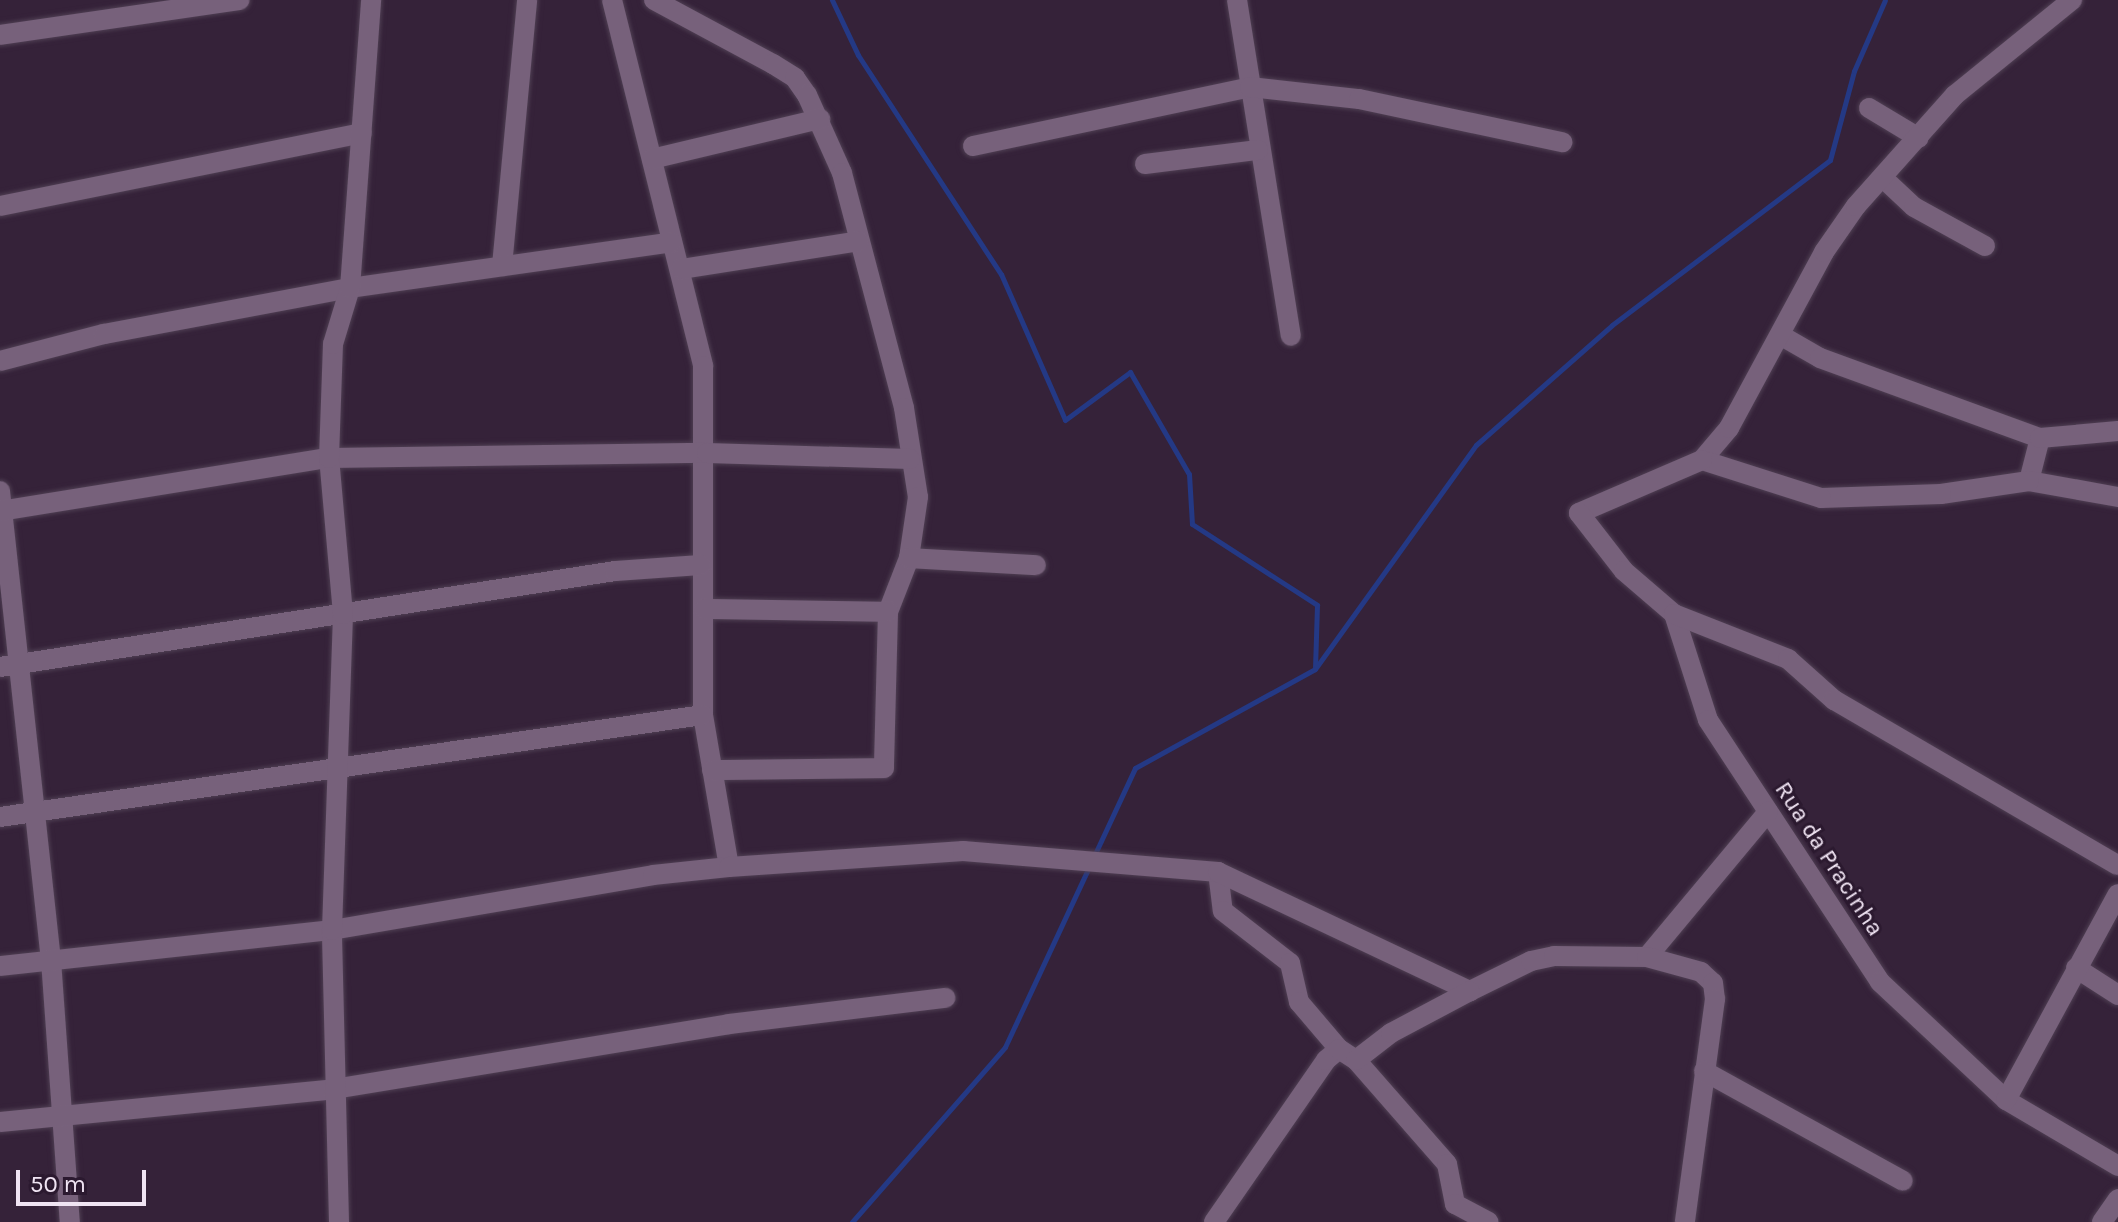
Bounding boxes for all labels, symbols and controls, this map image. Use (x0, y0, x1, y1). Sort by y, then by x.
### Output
street label: Rua da Pracinha (1768, 776, 1890, 942)
scale bar (20, 1154, 150, 1204)
text: 50 m (30, 1170, 86, 1198)

